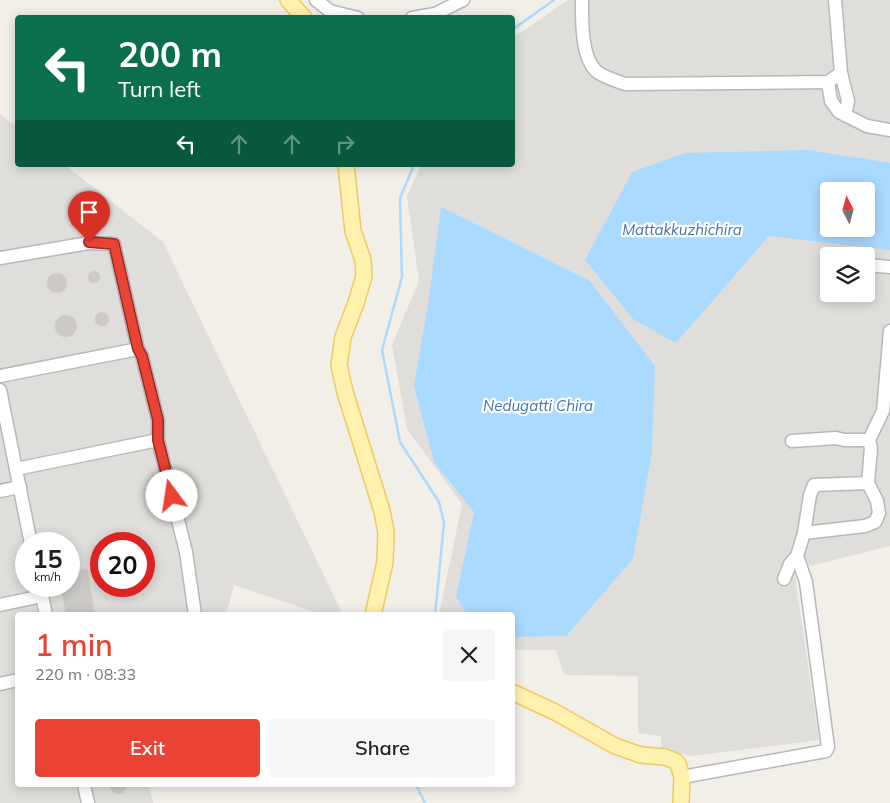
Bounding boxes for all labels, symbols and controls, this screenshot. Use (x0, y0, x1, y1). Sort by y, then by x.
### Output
text: 200 m (118, 32, 222, 76)
icon: left (35, 35, 100, 100)
text: Turn left (118, 75, 201, 103)
icon: left (172, 130, 200, 158)
icon: ahead (225, 130, 253, 158)
icon: ahead (278, 130, 306, 158)
icon: right (331, 130, 359, 158)
north arrow (820, 182, 875, 238)
map controls (820, 182, 875, 302)
pin (68, 191, 110, 242)
icon: arrive (75, 198, 103, 226)
water label: Mattakkuzhichira (622, 220, 742, 239)
button: layers (820, 247, 875, 302)
water label: Nedugatti Chira (483, 396, 593, 415)
position arrow (145, 469, 197, 521)
speed limit sign: 20 (90, 532, 155, 597)
text: 15 (32, 543, 63, 574)
text: km/h (34, 569, 61, 584)
text: 1 min (35, 626, 113, 664)
button: close (443, 629, 495, 681)
text: 220 m · 08:33 (35, 664, 136, 684)
button: Exit (35, 719, 260, 777)
button: Share (270, 719, 495, 777)

